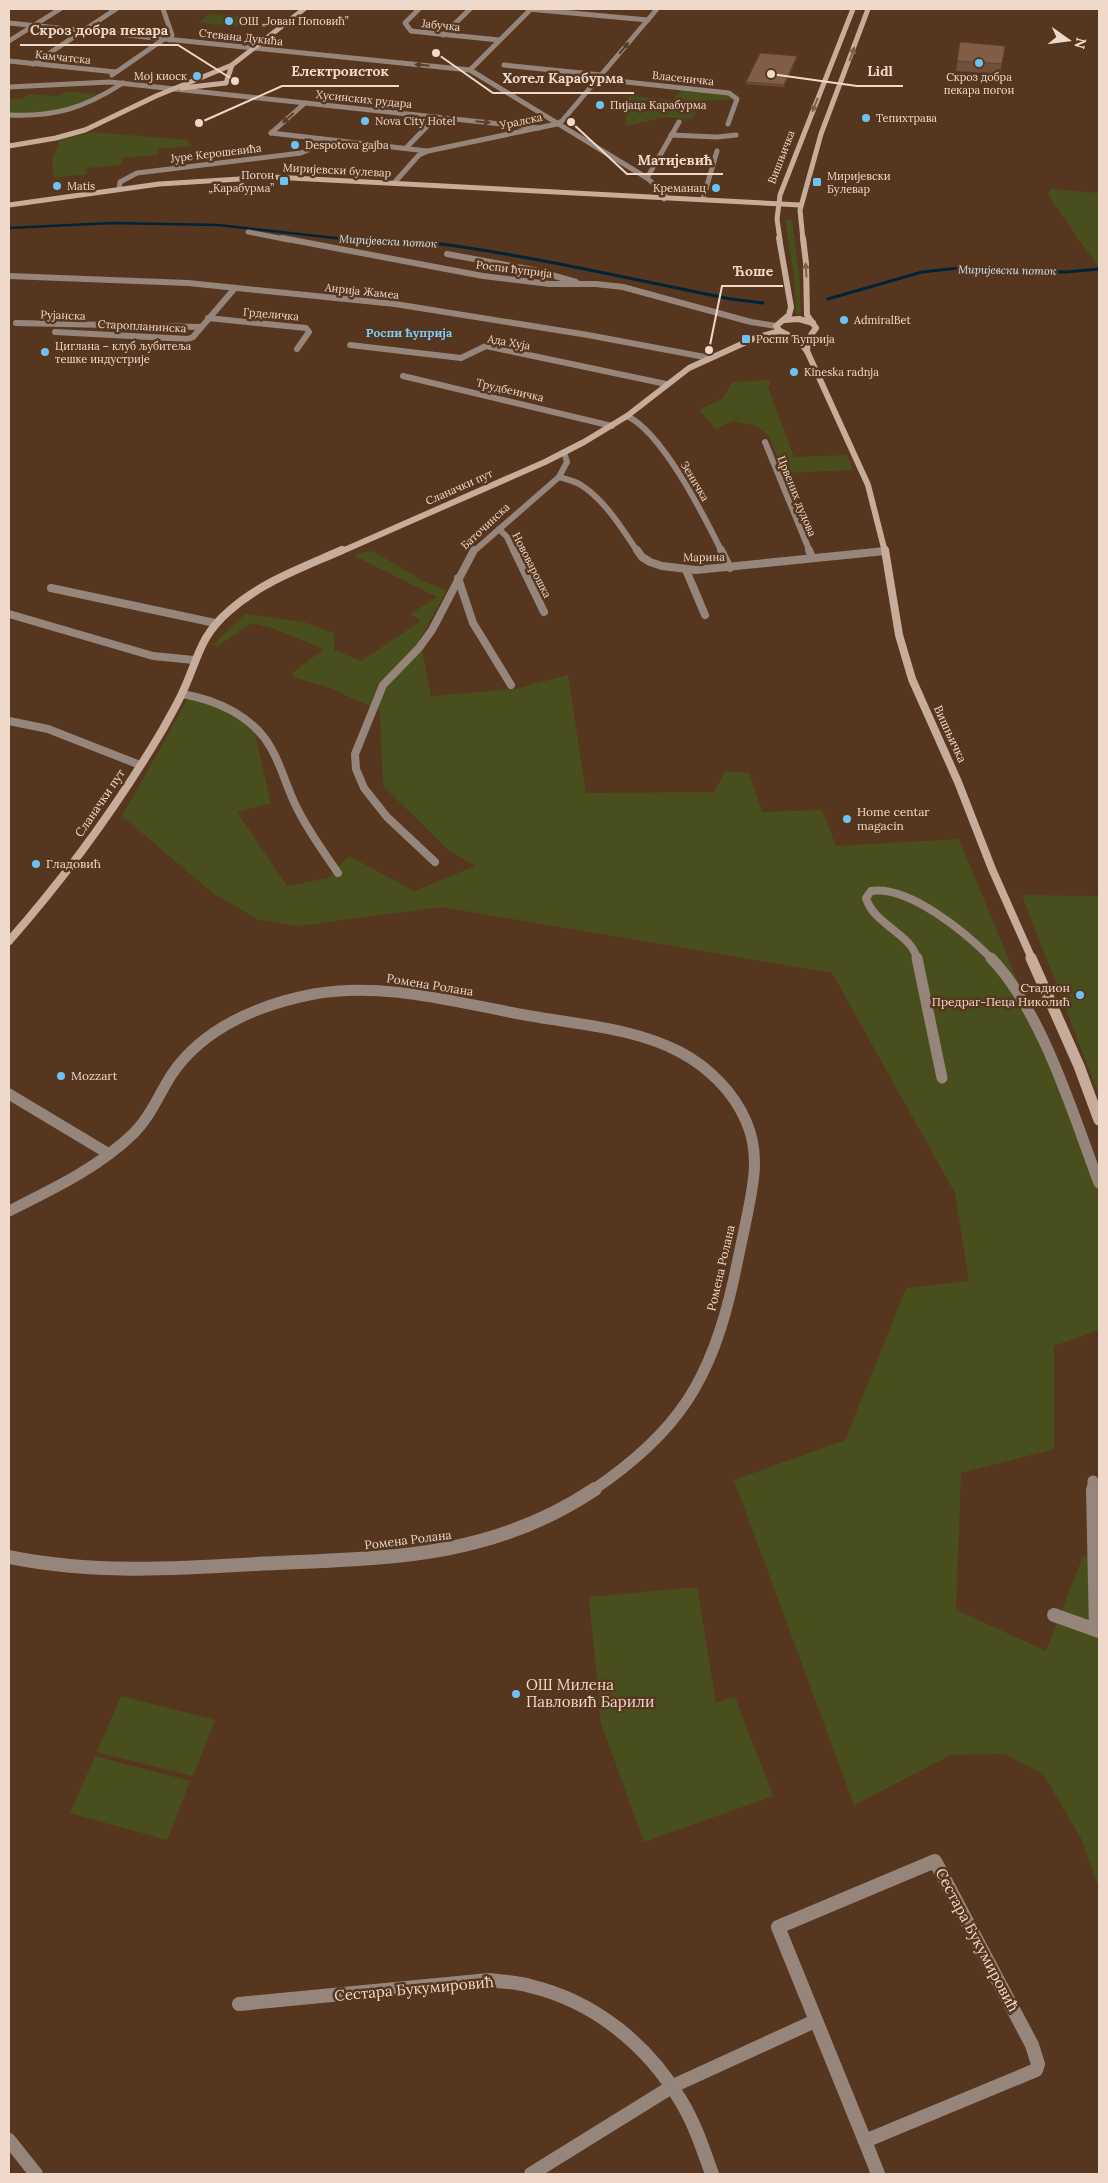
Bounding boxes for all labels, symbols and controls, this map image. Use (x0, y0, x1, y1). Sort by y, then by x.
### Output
place label: ОШ „Јован Поповић” (239, 14, 349, 28)
marker: ОШ „Јован Поповић” (223, 15, 235, 27)
north arrow (1043, 15, 1093, 65)
callout: Скроз добра пекара (20, 16, 178, 45)
street label: Јабучка (420, 16, 461, 34)
text: Скроз добра пекара (30, 21, 169, 39)
street label: Стевана Дукића (198, 26, 284, 48)
text: N (1071, 36, 1091, 51)
one-way arrow (618, 43, 630, 55)
one-way arrow (849, 46, 856, 61)
street label: Камчатска (34, 47, 92, 67)
callout: Електроисток (282, 57, 399, 86)
callout: Lidl (857, 57, 903, 86)
marker: Скроз добра пекара погон (973, 57, 985, 69)
one-way arrow (414, 61, 430, 69)
text: Електроисток (291, 62, 390, 80)
text: Lidl (867, 62, 894, 80)
callout: Хотел Карабурма (493, 64, 634, 93)
street label: Власеничка (651, 68, 715, 88)
place label: Мој киоск (134, 69, 187, 83)
text: Хотел Карабурма (502, 69, 624, 87)
marker: Мој киоск (191, 70, 203, 82)
place label: Скроз добра пекара погон (944, 70, 1015, 97)
street label: Хусинских рудара (315, 87, 413, 111)
one-way arrow (811, 97, 818, 112)
place label: Пијаца Карабурма (610, 98, 707, 112)
marker: Пијаца Карабурма (594, 99, 606, 111)
street label: Уралска (498, 110, 544, 133)
place label: Тепихтрава (876, 111, 937, 125)
one-way arrow (282, 112, 294, 124)
marker: Тепихтрава (860, 112, 872, 124)
place label: Nova City Hotel (375, 114, 456, 128)
marker: Nova City Hotel (359, 115, 371, 127)
one-way arrow (475, 118, 491, 126)
street label: Вишњичка (764, 128, 798, 186)
place label: Despotova gajba (305, 138, 389, 152)
marker: Despotova gajba (289, 139, 301, 151)
street label: Јуре Керошевића (169, 140, 263, 166)
callout: Матијевић (627, 145, 723, 174)
text: Матијевић (637, 151, 713, 169)
street label: Миријевски булевар (282, 160, 392, 180)
place label: Погон „Карабурма” (208, 168, 274, 195)
place label: Миријевски Булевар (827, 169, 891, 196)
marker: Погон „Карабурма” (278, 175, 290, 187)
marker: Миријевски Булевар (811, 176, 823, 188)
place label: Matis (67, 179, 95, 193)
marker: Matis (51, 180, 63, 192)
place label: Креманац (653, 181, 706, 195)
marker: Креманац (710, 182, 722, 194)
water label: Миријевски поток (339, 231, 438, 251)
street label: Роспи ћуприја (475, 257, 553, 281)
callout: Ћоше (722, 257, 783, 286)
text: Ћоше (733, 262, 774, 280)
one-way arrow (802, 262, 810, 278)
water label: Миријевски поток (958, 262, 1057, 278)
street label: Анрија Жамеа (323, 280, 400, 302)
street label: Грделичка (242, 305, 300, 323)
street label: Рујанска (40, 307, 86, 323)
place label: AdmiralBet (853, 313, 911, 327)
marker: AdmiralBet (838, 314, 850, 326)
street label: Старопланинска (97, 317, 187, 335)
district label: Роспи ћуприја (366, 325, 453, 340)
street label: Ада Хуја (485, 331, 532, 353)
place label: Роспи Ћуприја (756, 332, 835, 346)
marker: Роспи Ћуприја (740, 333, 752, 345)
place label: Циглана – клуб љубитеља тешке индустрије (55, 339, 192, 366)
marker: Циглана – клуб љубитеља тешке индустрије (39, 346, 51, 358)
place label: Kineska radnja (804, 365, 879, 379)
marker: Kineska radnja (788, 366, 800, 378)
street label: Трудбеничка (475, 375, 546, 405)
street label: Црвених дудова (774, 454, 820, 539)
street label: Зеничка (678, 458, 713, 504)
street label: Сланачки пут (423, 466, 495, 508)
street label: Баточинска (458, 500, 513, 552)
street label: Нововарошка (509, 530, 555, 601)
street label: Марина (683, 550, 725, 564)
street label: Вишњичка (931, 703, 970, 765)
street label: Сланачки пут (71, 766, 128, 840)
place label: Home centar magacin (857, 804, 930, 833)
marker: Home centar magacin (841, 813, 853, 825)
place label: Гладовић (46, 856, 101, 871)
marker: Гладовић (30, 858, 42, 870)
street label: Ромена Ролана (386, 970, 475, 999)
place label: Стадион Предраг-Пеца Николић (932, 980, 1070, 1009)
marker: Стадион Предраг-Пеца Николић (1074, 989, 1086, 1001)
place label: Mozzart (71, 1068, 118, 1083)
marker: Mozzart (55, 1070, 67, 1082)
street label: Ромена Ролана (703, 1223, 738, 1312)
street label: Ромена Ролана (363, 1527, 452, 1552)
place label: ОШ Милена Павловић Барили (526, 1675, 654, 1711)
marker: ОШ Милена Павловић Барили (510, 1688, 522, 1700)
street label: Сестара Букумировић (932, 1865, 1023, 2015)
street label: Сестара Букумировић (333, 1972, 494, 2005)

